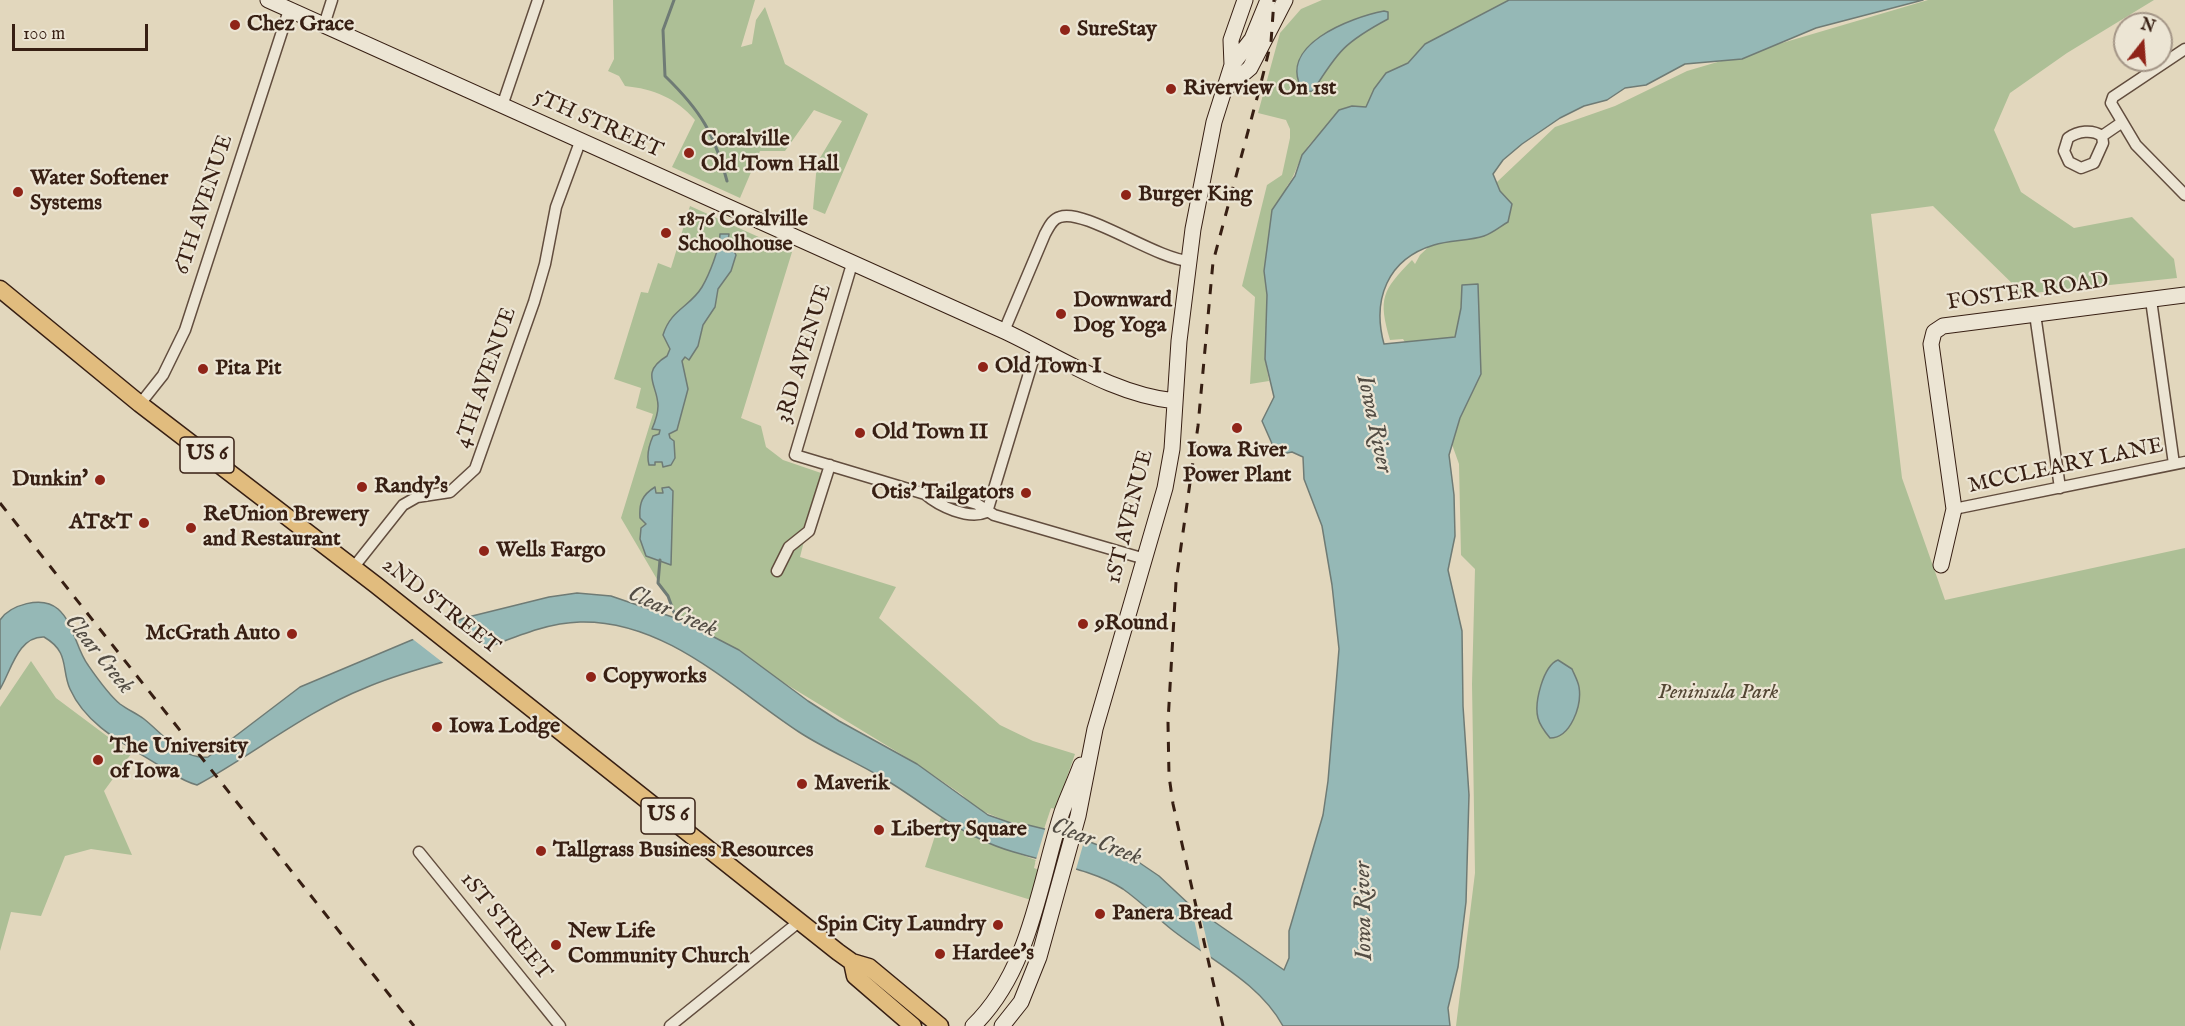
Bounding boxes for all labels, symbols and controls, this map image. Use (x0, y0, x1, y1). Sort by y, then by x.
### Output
scale bar (15, 12, 152, 50)
place label: Chez Grace (247, 12, 354, 38)
north arrow (2113, 12, 2173, 72)
text: N (2138, 15, 2157, 38)
place label: SureStay (1077, 17, 1157, 43)
marker: Chez Grace (228, 18, 242, 32)
text: 100 m (23, 23, 65, 46)
marker: SureStay (1058, 23, 1072, 37)
place label: Riverview On 1st (1183, 76, 1336, 102)
marker: Riverview On 1st (1164, 82, 1178, 96)
street label: 5TH STREET (530, 85, 666, 165)
place label: Coralville Old Town Hall (701, 127, 839, 178)
street label: 6TH AVENUE (170, 132, 240, 278)
marker: Coralville Old Town Hall (682, 146, 696, 160)
place label: Water Softener Systems (30, 166, 168, 218)
place label: Burger King (1138, 182, 1252, 208)
marker: Water Softener Systems (11, 185, 25, 199)
marker: Burger King (1119, 188, 1133, 202)
place label: 1876 Coralville Schoolhouse (678, 207, 808, 258)
marker: 1876 Coralville Schoolhouse (659, 226, 673, 240)
street label: FOSTER ROAD (1946, 269, 2110, 317)
street label: 3RD AVENUE (771, 281, 839, 427)
place label: Downward Dog Yoga (1073, 288, 1172, 340)
street label: 4TH AVENUE (451, 304, 523, 452)
marker: Downward Dog Yoga (1054, 307, 1068, 321)
place label: Old Town I (995, 354, 1102, 380)
place label: Pita Pit (215, 356, 281, 382)
marker: Old Town I (976, 360, 990, 374)
marker: Pita Pit (196, 362, 210, 376)
water label: Iowa River (1349, 372, 1397, 476)
place label: Old Town II (872, 420, 988, 446)
marker: Iowa River Power Plant (1230, 421, 1244, 435)
marker: Old Town II (853, 426, 867, 440)
street label: MCCLEARY LANE (1966, 433, 2166, 501)
road number: US 6 (180, 437, 234, 473)
place label: Iowa River Power Plant (1183, 438, 1291, 490)
street label: 1ST AVENUE (1102, 447, 1160, 587)
place label: Dunkin' (12, 467, 88, 493)
marker: Dunkin' (93, 473, 107, 487)
place label: Randy's (374, 474, 448, 500)
marker: Randy's (355, 480, 369, 494)
place label: Otis' Tailgators (871, 480, 1014, 506)
marker: Otis' Tailgators (1019, 486, 1033, 500)
place label: ReUnion Brewery and Restaurant (203, 502, 369, 554)
place label: AT&T (69, 510, 132, 536)
marker: AT&T (137, 516, 151, 530)
marker: ReUnion Brewery and Restaurant (184, 521, 198, 535)
place label: Wells Fargo (496, 538, 606, 564)
marker: Wells Fargo (477, 544, 491, 558)
street label: 2ND STREET (376, 553, 504, 661)
water label: Clear Creek (623, 581, 721, 645)
water label: Clear Creek (57, 609, 139, 701)
place label: 9Round (1095, 611, 1168, 637)
marker: 9Round (1076, 617, 1090, 631)
place label: McGrath Auto (145, 621, 280, 647)
marker: McGrath Auto (285, 627, 299, 641)
place label: Copyworks (603, 664, 707, 690)
marker: Copyworks (584, 670, 598, 684)
park label: Peninsula Park (1658, 680, 1778, 706)
place label: Iowa Lodge (449, 714, 560, 740)
marker: Iowa Lodge (430, 720, 444, 734)
place label: The University of Iowa (110, 734, 248, 786)
marker: The University of Iowa (91, 753, 105, 767)
place label: Maverik (814, 771, 889, 797)
marker: Maverik (795, 777, 809, 791)
road number: US 6 (641, 798, 695, 834)
water label: Clear Creek (1047, 813, 1145, 873)
place label: Liberty Square (891, 817, 1027, 843)
marker: Liberty Square (872, 823, 886, 837)
place label: Tallgrass Business Resources (553, 838, 813, 864)
marker: Tallgrass Business Resources (534, 844, 548, 858)
water label: Iowa River (1350, 861, 1380, 961)
street label: 1ST STREET (454, 868, 556, 986)
place label: Panera Bread (1112, 901, 1232, 927)
marker: Panera Bread (1093, 907, 1107, 921)
place label: Spin City Laundry (817, 912, 986, 938)
marker: Spin City Laundry (991, 918, 1005, 932)
place label: New Life Community Church (568, 919, 749, 970)
marker: New Life Community Church (549, 938, 563, 952)
place label: Hardee's (952, 941, 1034, 967)
marker: Hardee's (933, 947, 947, 961)

